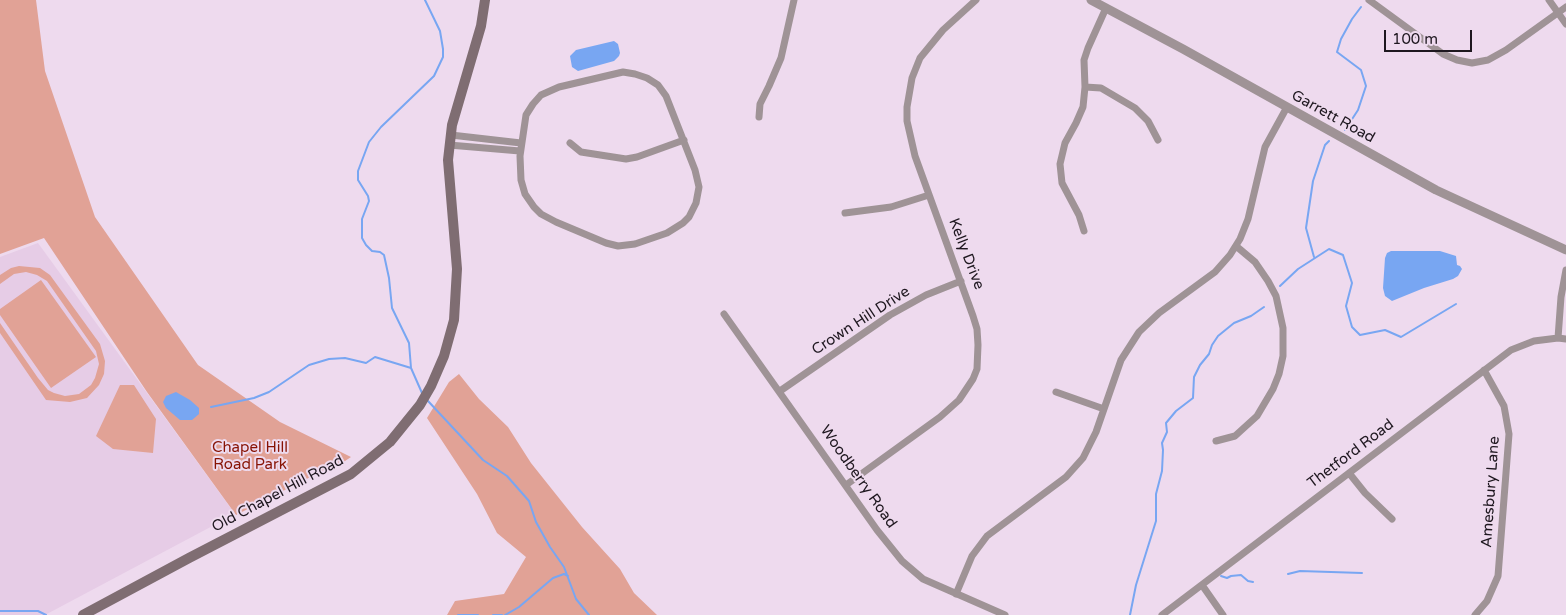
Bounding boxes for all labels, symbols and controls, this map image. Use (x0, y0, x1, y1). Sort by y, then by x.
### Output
scale bar (1386, 20, 1474, 52)
text: 100 m (1392, 30, 1438, 48)
street label: Garrett Road (1288, 87, 1378, 147)
street label: Kelly Drive (944, 216, 988, 292)
street label: Crown Hill Drive (809, 283, 913, 359)
street label: Thetford Road (1304, 416, 1398, 492)
street label: Woodberry Road (816, 422, 900, 532)
street label: Amesbury Lane (1478, 436, 1504, 548)
park label: Chapel Hill Road Park (212, 439, 288, 474)
street label: Old Chapel Hill Road (209, 452, 347, 536)

